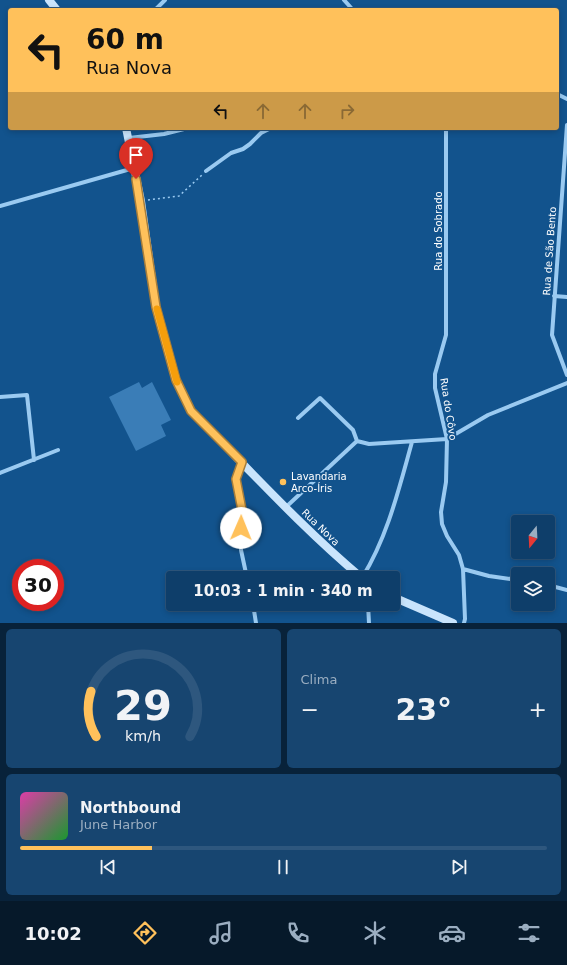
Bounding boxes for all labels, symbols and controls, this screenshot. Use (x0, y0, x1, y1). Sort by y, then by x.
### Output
text: 60 m (86, 23, 164, 56)
icon: left (20, 24, 72, 76)
text: Rua Nova (86, 57, 172, 78)
icon: left (210, 100, 232, 122)
icon: ahead (252, 100, 274, 122)
icon: ahead (294, 100, 316, 122)
icon: right (336, 100, 358, 122)
pin (119, 138, 153, 179)
icon: arrive (125, 144, 147, 166)
street label: Rua do Sobrado (433, 191, 444, 271)
street label: Rua de São Bento (541, 206, 558, 296)
street label: Rua do Côvo (438, 377, 459, 441)
place label: Lavandaria Arco-Íris (291, 471, 347, 494)
marker: Lavandaria Arco-Íris (278, 477, 288, 487)
position arrow (220, 507, 262, 549)
street label: Rua Nova (300, 507, 342, 548)
north arrow (511, 515, 555, 559)
map controls (511, 515, 555, 611)
speed limit sign: 30 (12, 559, 64, 611)
button: layers (511, 567, 555, 611)
text: 10:03 · 1 min · 340 m (193, 582, 373, 600)
text: Clima (301, 672, 337, 687)
text: 29 (114, 680, 172, 729)
text: 23° (395, 692, 452, 727)
text: − (301, 697, 319, 722)
text: + (529, 697, 547, 722)
text: km/h (125, 727, 161, 743)
text: Northbound (80, 799, 181, 817)
text: June Harbor (80, 817, 157, 832)
icon: previous (97, 856, 119, 878)
icon: pause (272, 856, 294, 878)
icon: next (448, 856, 470, 878)
icon: directions (131, 919, 159, 947)
icon: music (207, 919, 235, 947)
icon: phone (284, 919, 312, 947)
icon: climate (361, 919, 389, 947)
icon: car (438, 919, 466, 947)
icon: filters (515, 919, 543, 947)
text: 10:02 (24, 923, 82, 944)

